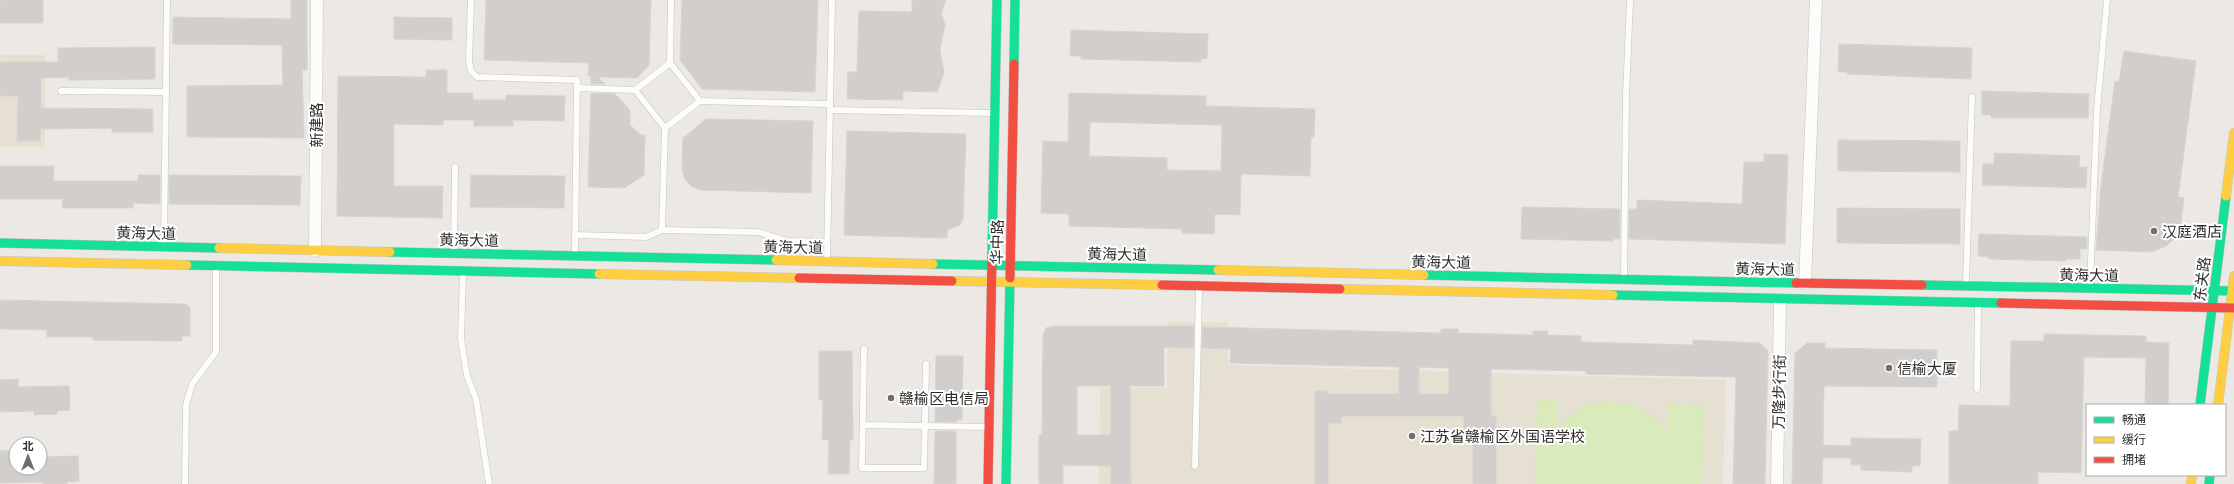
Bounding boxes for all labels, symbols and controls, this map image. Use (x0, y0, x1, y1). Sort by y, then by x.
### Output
street label: 新建路 (307, 102, 326, 148)
street label: 华中路 (987, 219, 1007, 265)
place label: 汉庭酒店 (2162, 222, 2222, 241)
street label: 黄海大道 (116, 223, 176, 243)
marker: 汉庭酒店 (2149, 226, 2159, 236)
street label: 黄海大道 (439, 230, 499, 250)
street label: 黄海大道 (763, 237, 823, 257)
street label: 黄海大道 (1087, 244, 1147, 264)
street label: 黄海大道 (1411, 252, 1471, 272)
street label: 东关路 (2190, 256, 2214, 302)
street label: 黄海大道 (1735, 259, 1795, 279)
street label: 黄海大道 (2059, 265, 2119, 285)
street label: 万隆步行街 (1769, 354, 1789, 430)
place label: 信榆大厦 (1897, 359, 1957, 378)
marker: 信榆大厦 (1884, 363, 1894, 373)
place label: 赣榆区电信局 (899, 389, 989, 408)
marker: 赣榆区电信局 (886, 393, 896, 403)
legend (2086, 404, 2226, 476)
text: 畅通 (2122, 412, 2146, 427)
place label: 江苏省赣榆区外国语学校 (1420, 427, 1585, 446)
marker: 江苏省赣榆区外国语学校 (1407, 431, 1417, 441)
text: 缓行 (2122, 432, 2146, 447)
north arrow (8, 436, 48, 476)
text: 北 (23, 439, 34, 453)
text: 拥堵 (2122, 452, 2146, 467)

